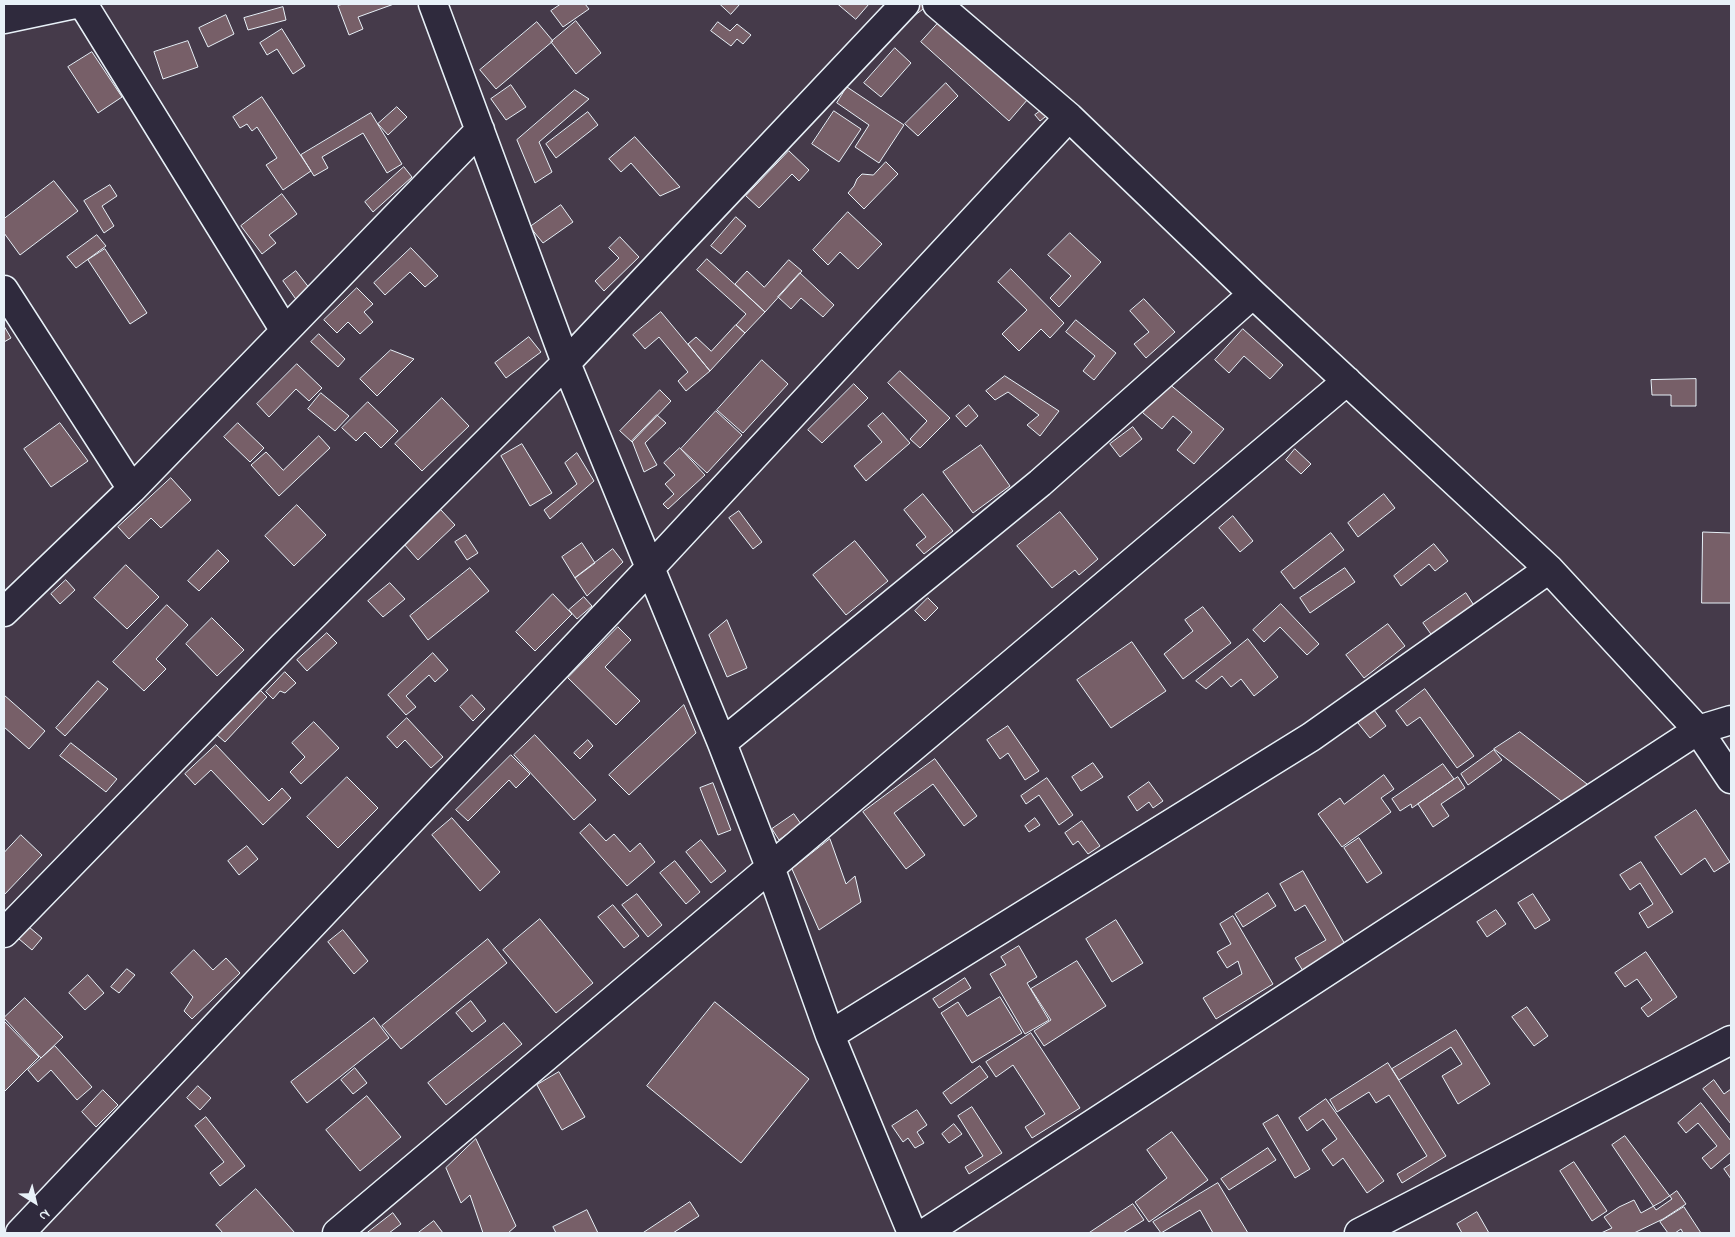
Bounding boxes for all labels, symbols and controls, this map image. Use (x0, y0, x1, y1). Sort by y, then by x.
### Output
north arrow (10, 1177, 60, 1227)
text: N (34, 1203, 54, 1226)

